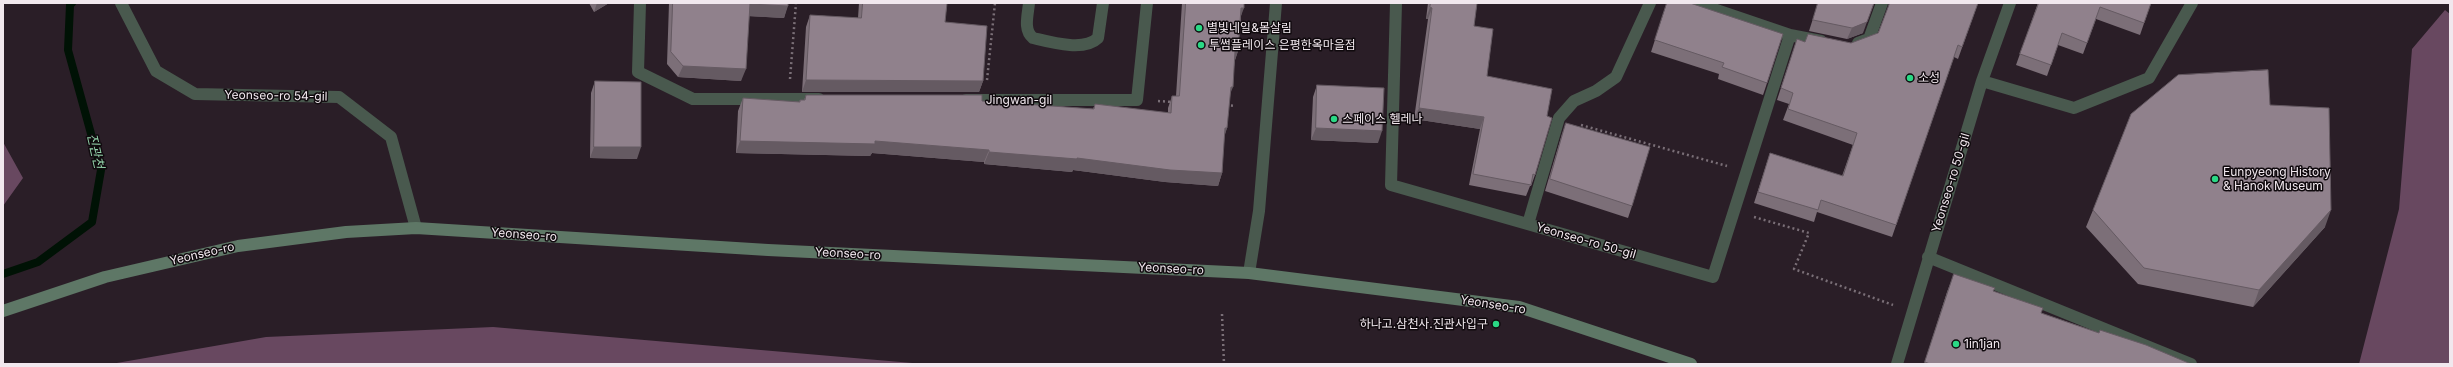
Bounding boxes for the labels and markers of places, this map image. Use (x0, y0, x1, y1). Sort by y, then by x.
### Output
place label: 별빛네일&몸살림 (1207, 21, 1292, 35)
marker: 별빛네일&몸살림 (1194, 23, 1204, 33)
place label: 투썸플레이스 은평한옥마을점 (1209, 38, 1356, 52)
marker: 투썸플레이스 은평한옥마을점 (1196, 40, 1206, 50)
place label: 소성 (1918, 71, 1940, 85)
marker: 소성 (1905, 73, 1915, 83)
place label: 스페이스 헬레나 (1342, 112, 1423, 126)
marker: 스페이스 헬레나 (1329, 114, 1339, 124)
place label: Eunpyeong History & Hanok Museum (2223, 165, 2331, 193)
marker: Eunpyeong History & Hanok Museum (2210, 174, 2220, 184)
place label: 하나고.삼천사.진관사입구 (1360, 317, 1488, 331)
marker: 하나고.삼천사.진관사입구 (1491, 319, 1501, 329)
place label: 1in1jan (1964, 337, 2000, 351)
marker: 1in1jan (1951, 339, 1961, 349)

